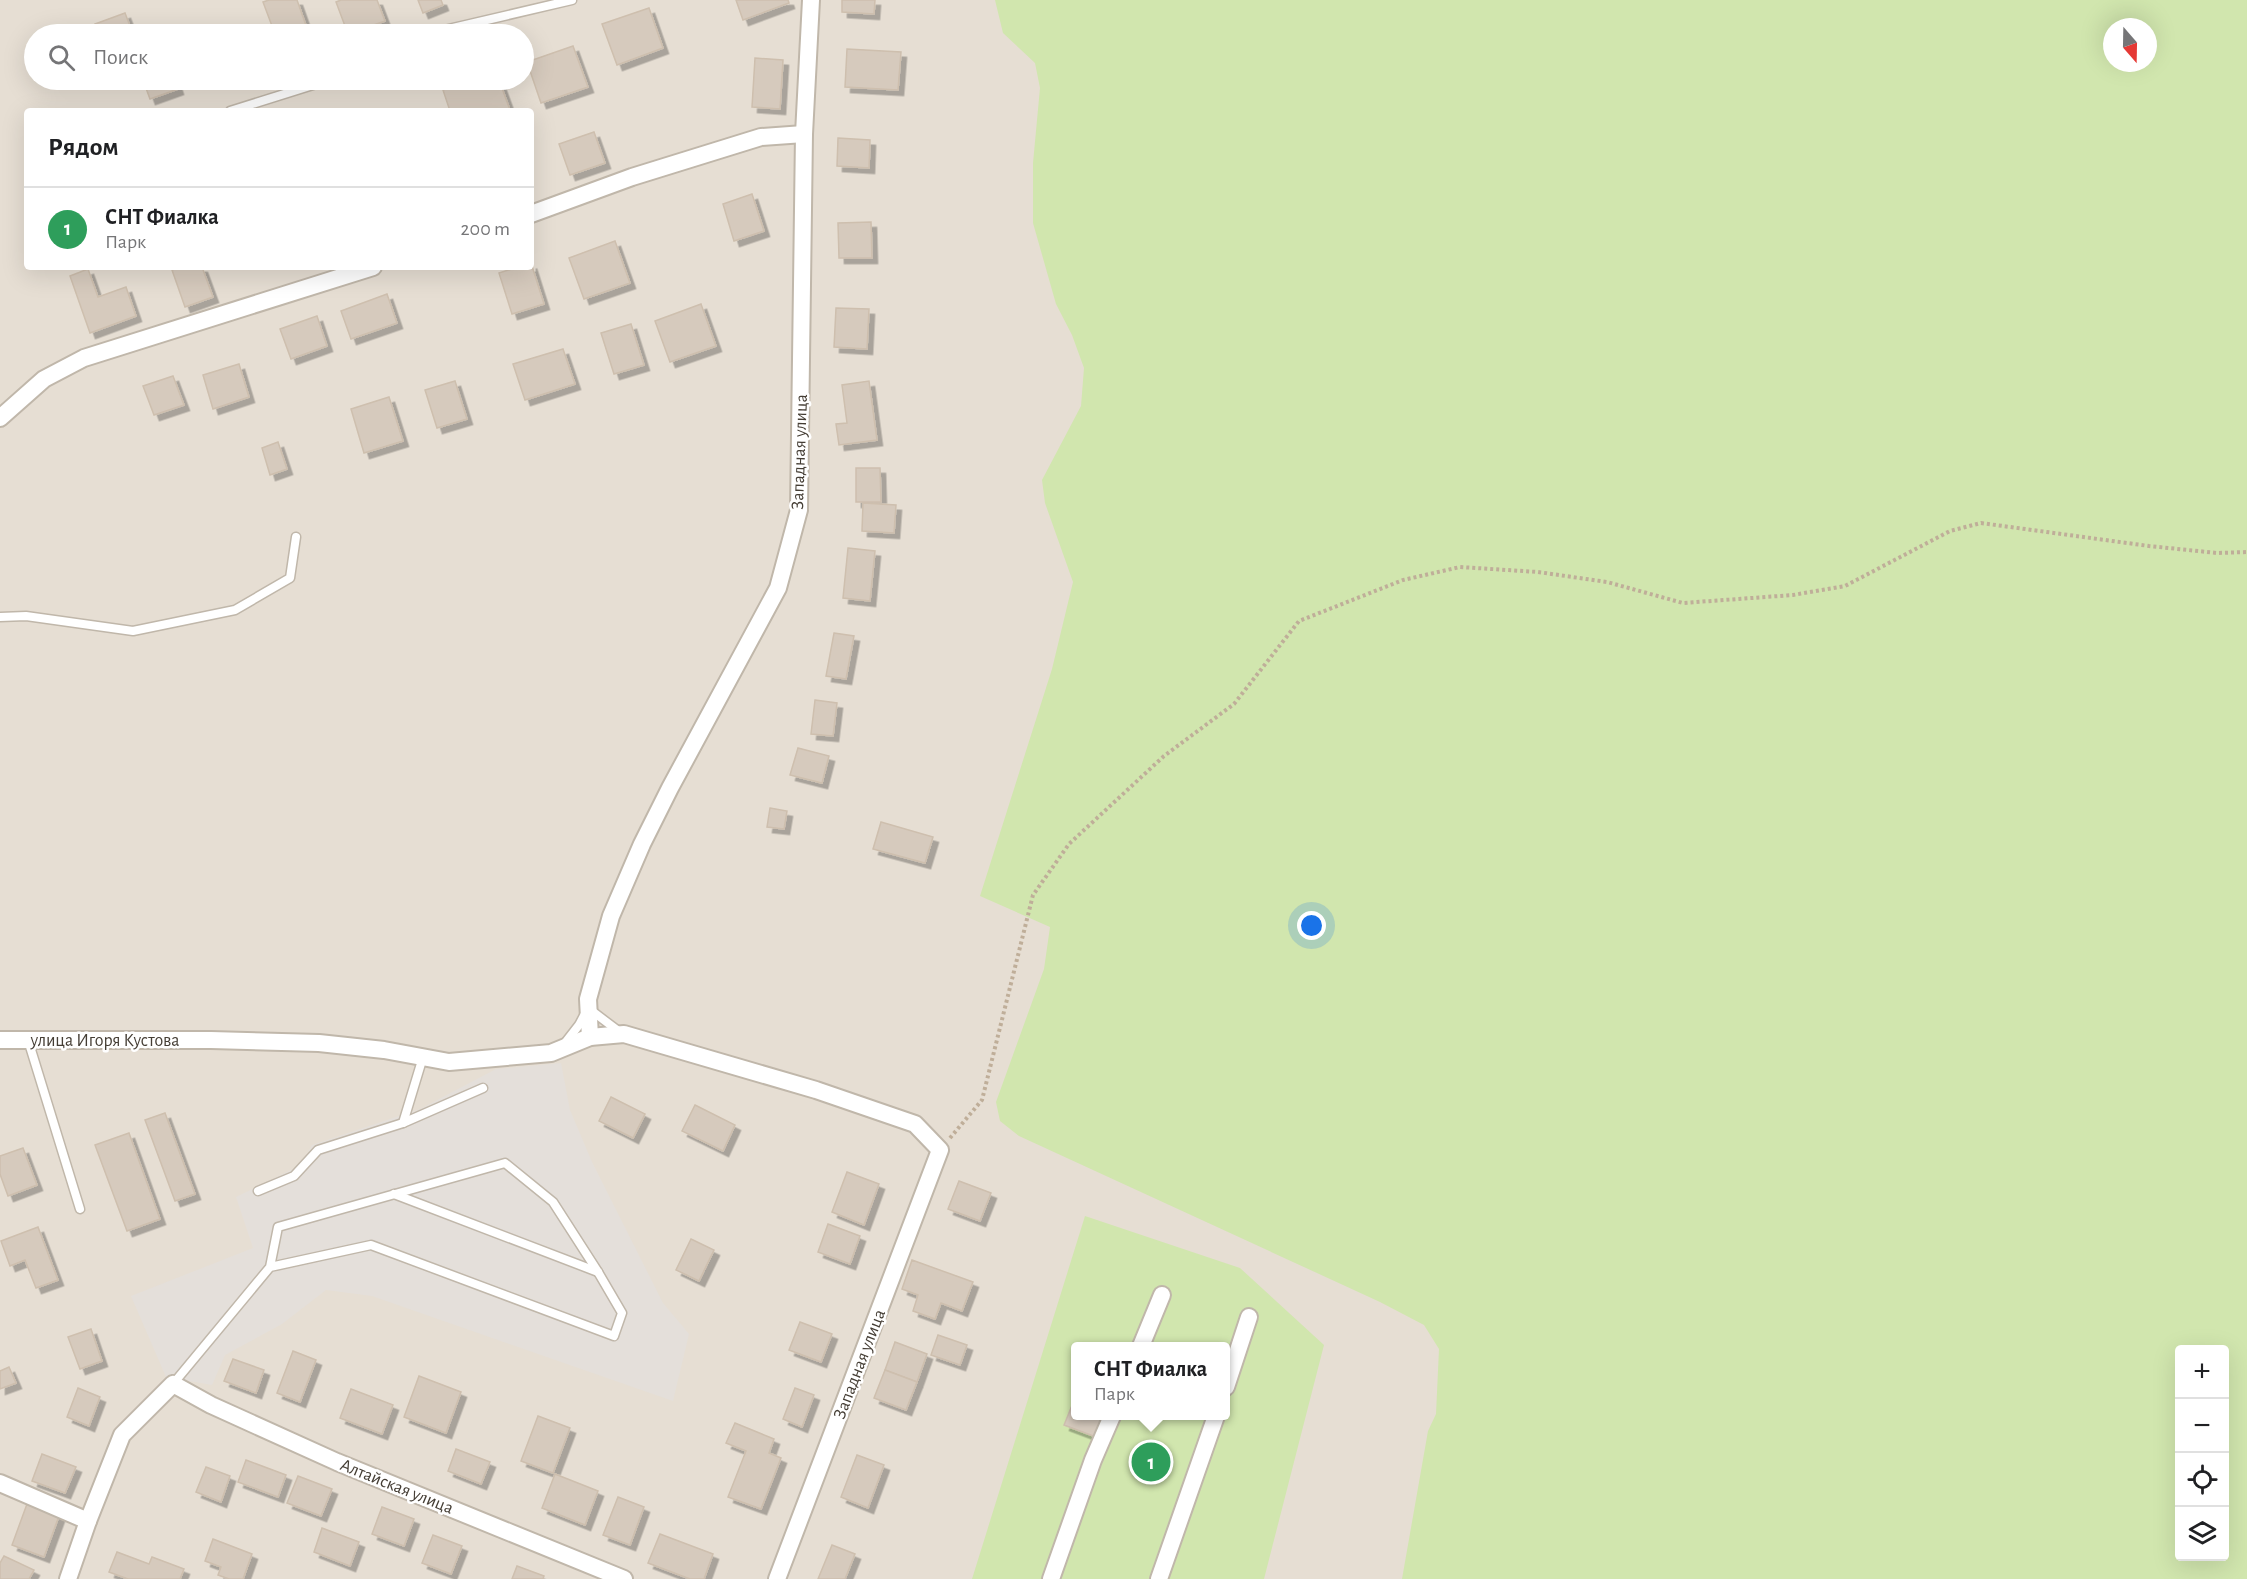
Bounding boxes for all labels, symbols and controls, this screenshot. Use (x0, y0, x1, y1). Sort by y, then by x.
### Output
north arrow (2103, 18, 2157, 72)
search box (24, 24, 534, 90)
icon: search (45, 41, 78, 74)
text: Поиск (93, 46, 148, 68)
text: Рядом (48, 134, 119, 160)
text: СНТ Фиалка (105, 206, 219, 228)
text: 1 (64, 219, 71, 239)
text: 200 m (460, 219, 510, 239)
text: Парк (105, 232, 146, 252)
street label: Западная улица (789, 394, 811, 510)
your location (1297, 911, 1326, 940)
street label: улица Игоря Кустова (29, 1032, 180, 1050)
street label: Западная улица (831, 1307, 889, 1422)
popup (1071, 1342, 1230, 1420)
map controls (2175, 1345, 2229, 1561)
button: + (2175, 1345, 2229, 1399)
text: СНТ Фиалка (1094, 1358, 1207, 1380)
text: Парк (1094, 1384, 1135, 1404)
button: − (2175, 1399, 2229, 1453)
pin: 1 (1132, 1440, 1170, 1484)
button: locate (2175, 1453, 2229, 1507)
street label: Алтайская улица (337, 1456, 456, 1518)
button: layers (2175, 1507, 2229, 1561)

